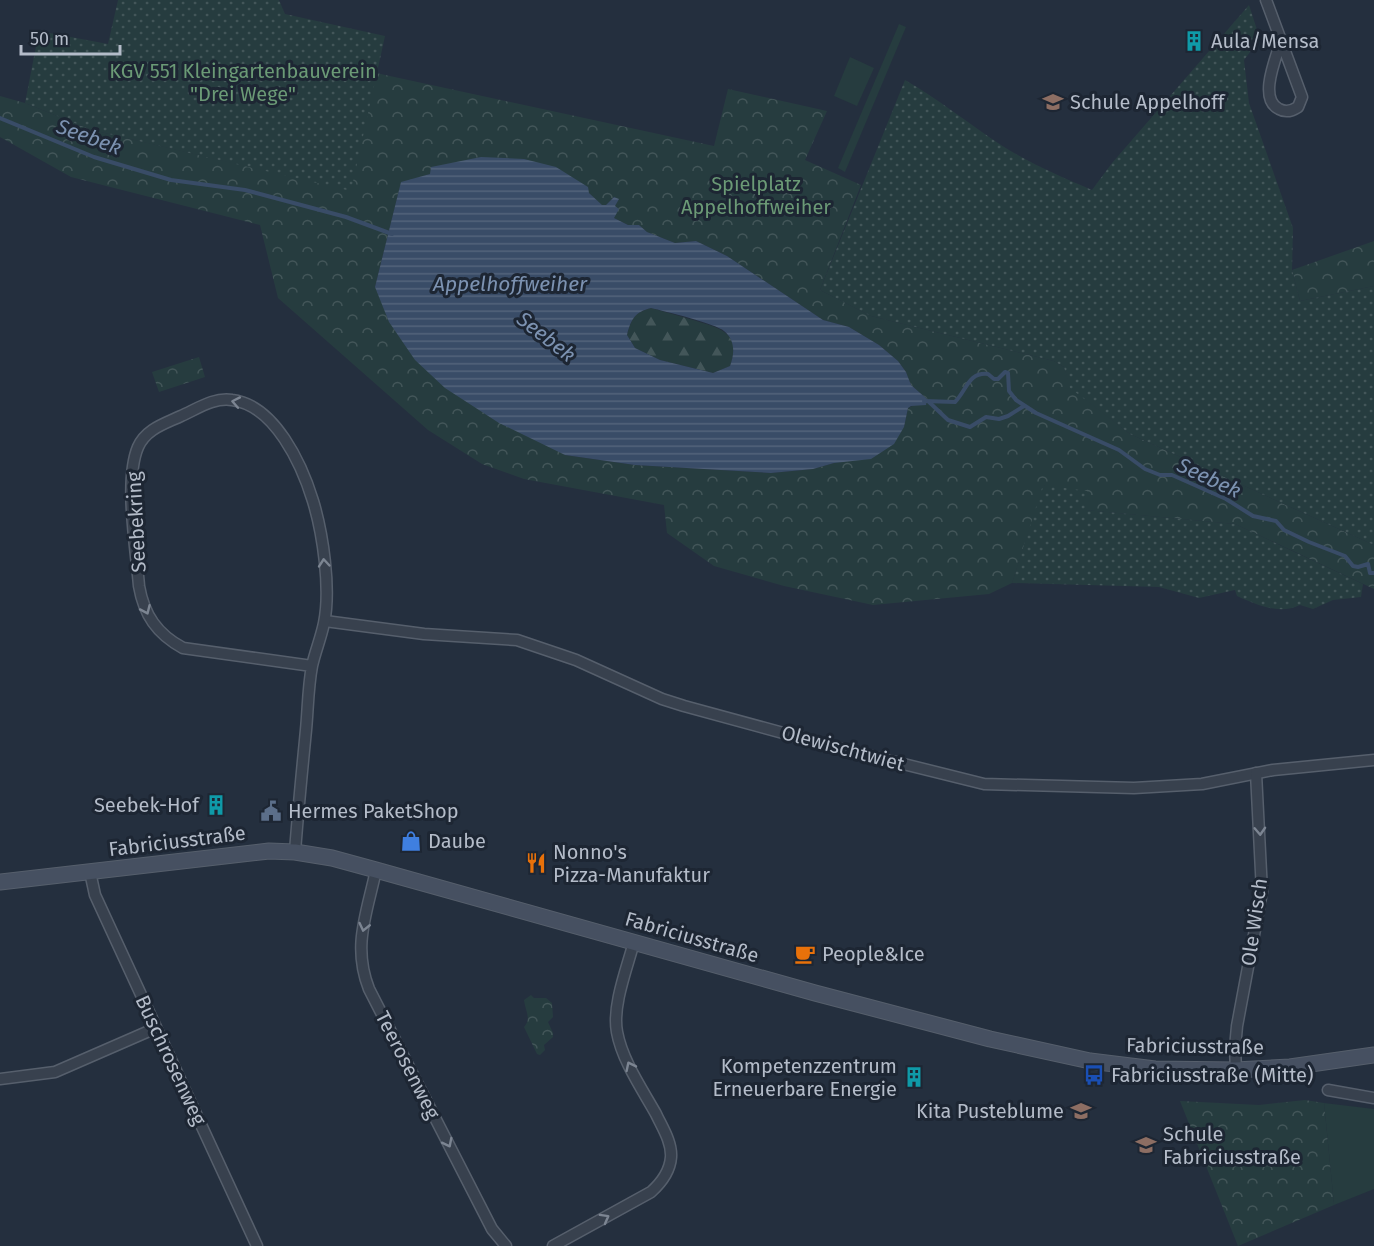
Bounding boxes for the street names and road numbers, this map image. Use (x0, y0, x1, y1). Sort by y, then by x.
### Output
street label: Seebekring (121, 470, 151, 573)
street label: Olewischtwiet (779, 720, 908, 776)
street label: Fabriciusstraße (107, 821, 247, 861)
street label: Ole Wisch (1236, 876, 1272, 968)
street label: Fabriciusstraße (622, 906, 762, 968)
street label: Buschrosenweg (130, 991, 212, 1129)
street label: Teerosenweg (371, 1007, 446, 1123)
street label: Fabriciusstraße (1126, 1033, 1264, 1059)

